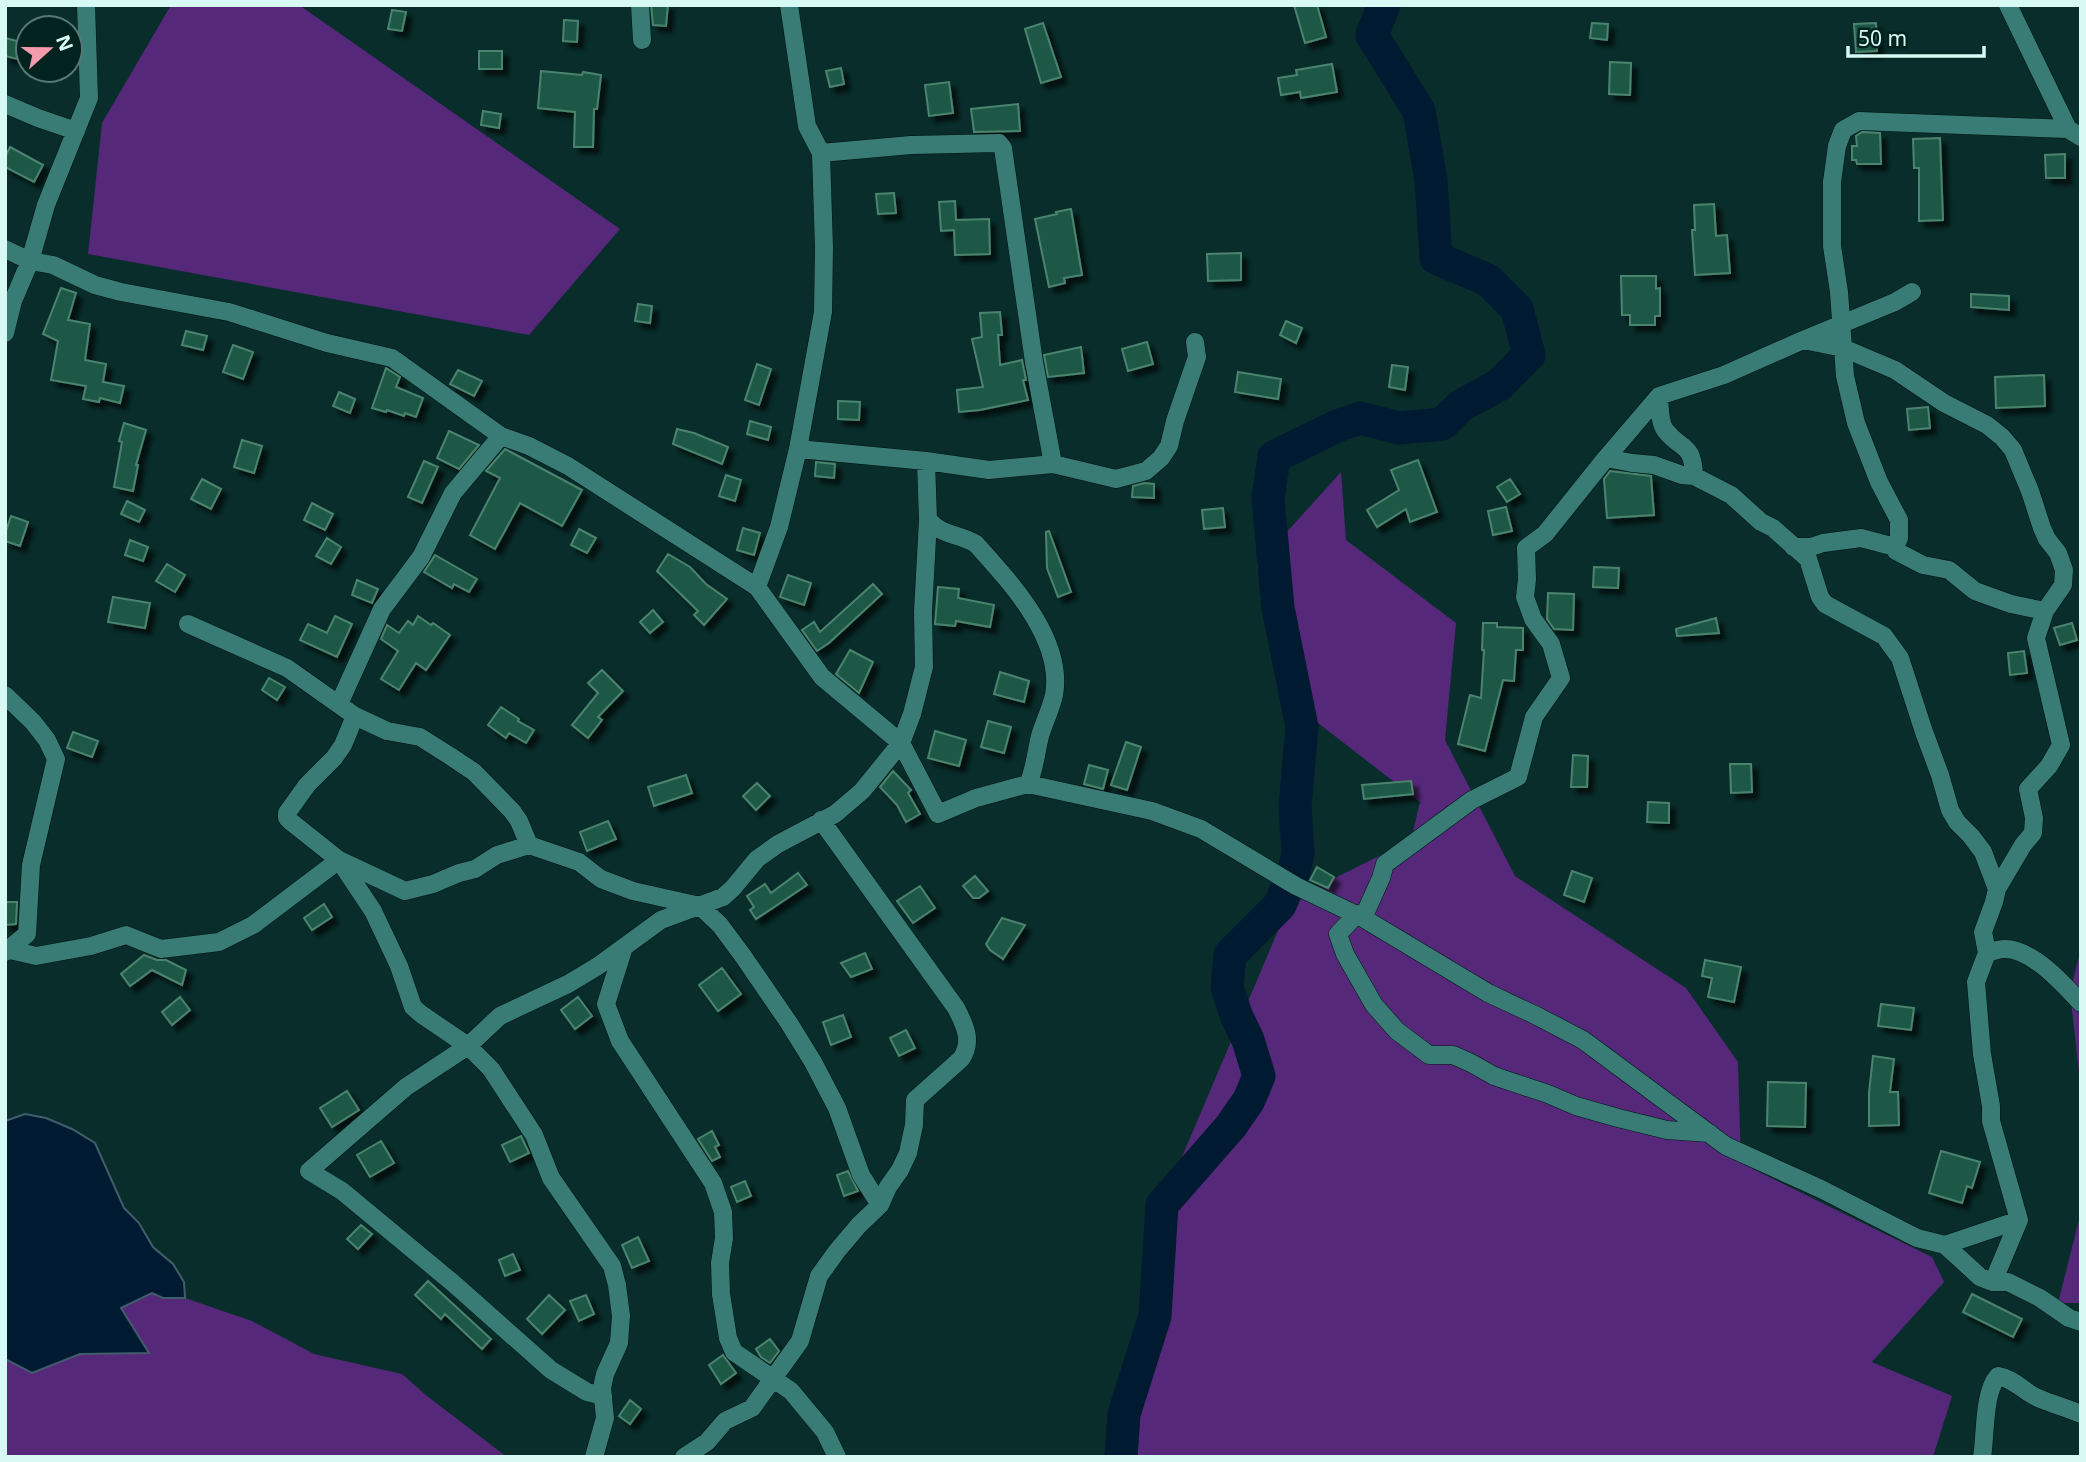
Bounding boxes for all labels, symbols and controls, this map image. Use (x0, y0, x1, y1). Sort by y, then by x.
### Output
north arrow (14, 14, 84, 84)
scale bar (1848, 14, 1984, 58)
text: 50 m (1858, 24, 1907, 52)
text: N (50, 31, 80, 55)

